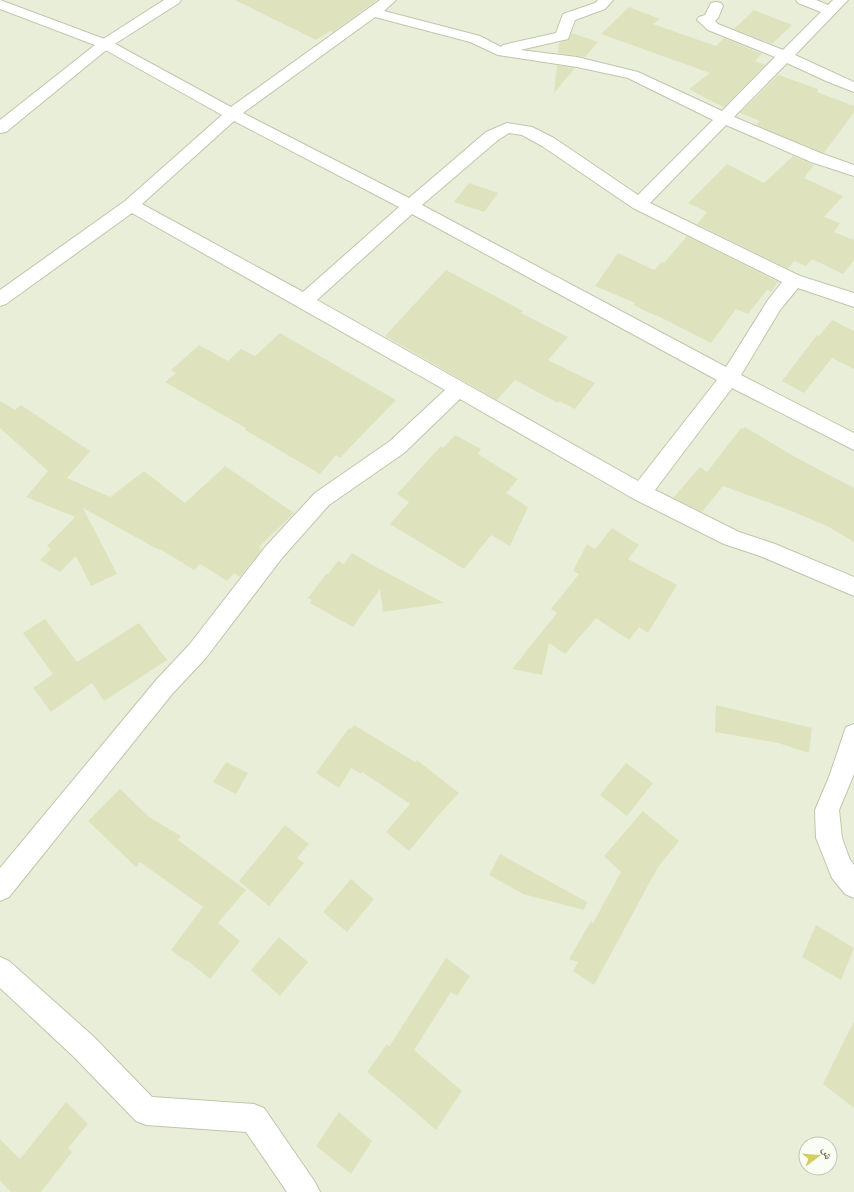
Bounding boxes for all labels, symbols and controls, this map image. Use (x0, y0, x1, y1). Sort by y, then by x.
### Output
north arrow (798, 1136, 838, 1176)
text: ش (818, 1146, 835, 1161)

